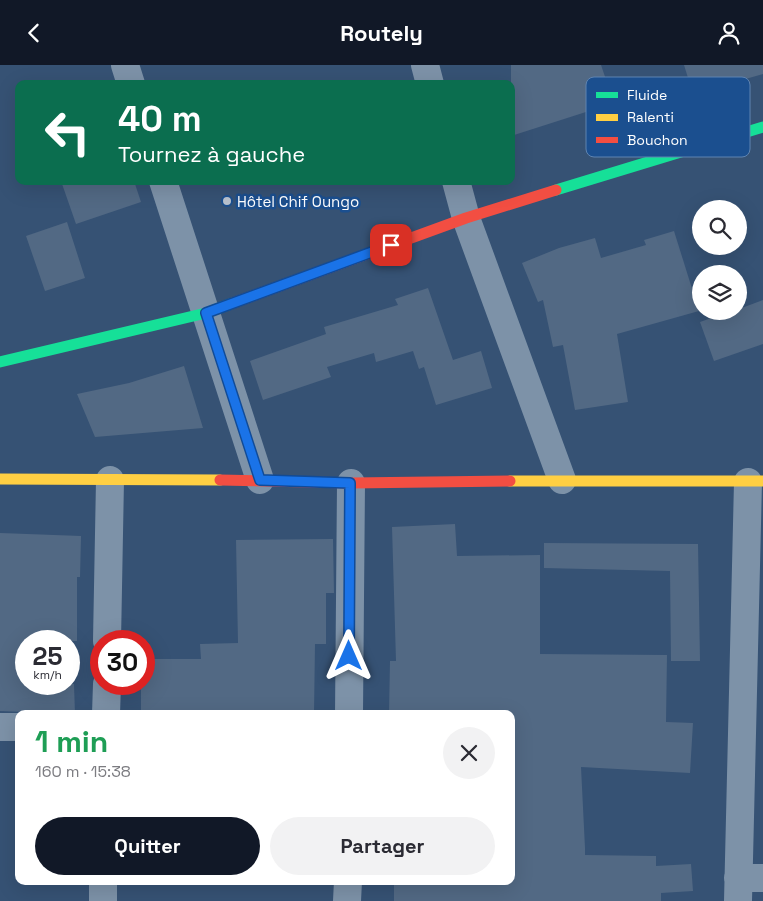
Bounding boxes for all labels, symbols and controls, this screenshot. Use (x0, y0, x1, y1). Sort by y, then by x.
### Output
icon: back (20, 19, 48, 47)
text: Routely (340, 19, 423, 47)
icon: person (715, 19, 743, 47)
legend (586, 77, 750, 157)
text: Fluide (627, 86, 667, 104)
text: 40 m (118, 97, 202, 141)
icon: left (35, 100, 100, 165)
text: Ralenti (627, 108, 674, 126)
text: Bouchon (627, 131, 688, 149)
text: Tournez à gauche (118, 140, 305, 168)
place label: Hôtel Chif Oungo (237, 192, 359, 211)
marker: Hôtel Chif Oungo (221, 195, 233, 207)
map controls (692, 200, 747, 320)
button: search (692, 200, 747, 255)
pin (370, 224, 412, 266)
icon: arrive (377, 231, 405, 259)
button: layers (692, 265, 747, 320)
position arrow (322, 629, 374, 681)
speed limit sign: 30 (90, 630, 155, 695)
text: 25 (33, 640, 62, 672)
text: km/h (33, 667, 62, 683)
text: 1 min (35, 722, 108, 761)
button: close (443, 727, 495, 779)
text: 160 m · 15:38 (35, 761, 131, 782)
button: Quitter (35, 817, 260, 875)
button: Partager (270, 817, 495, 875)

